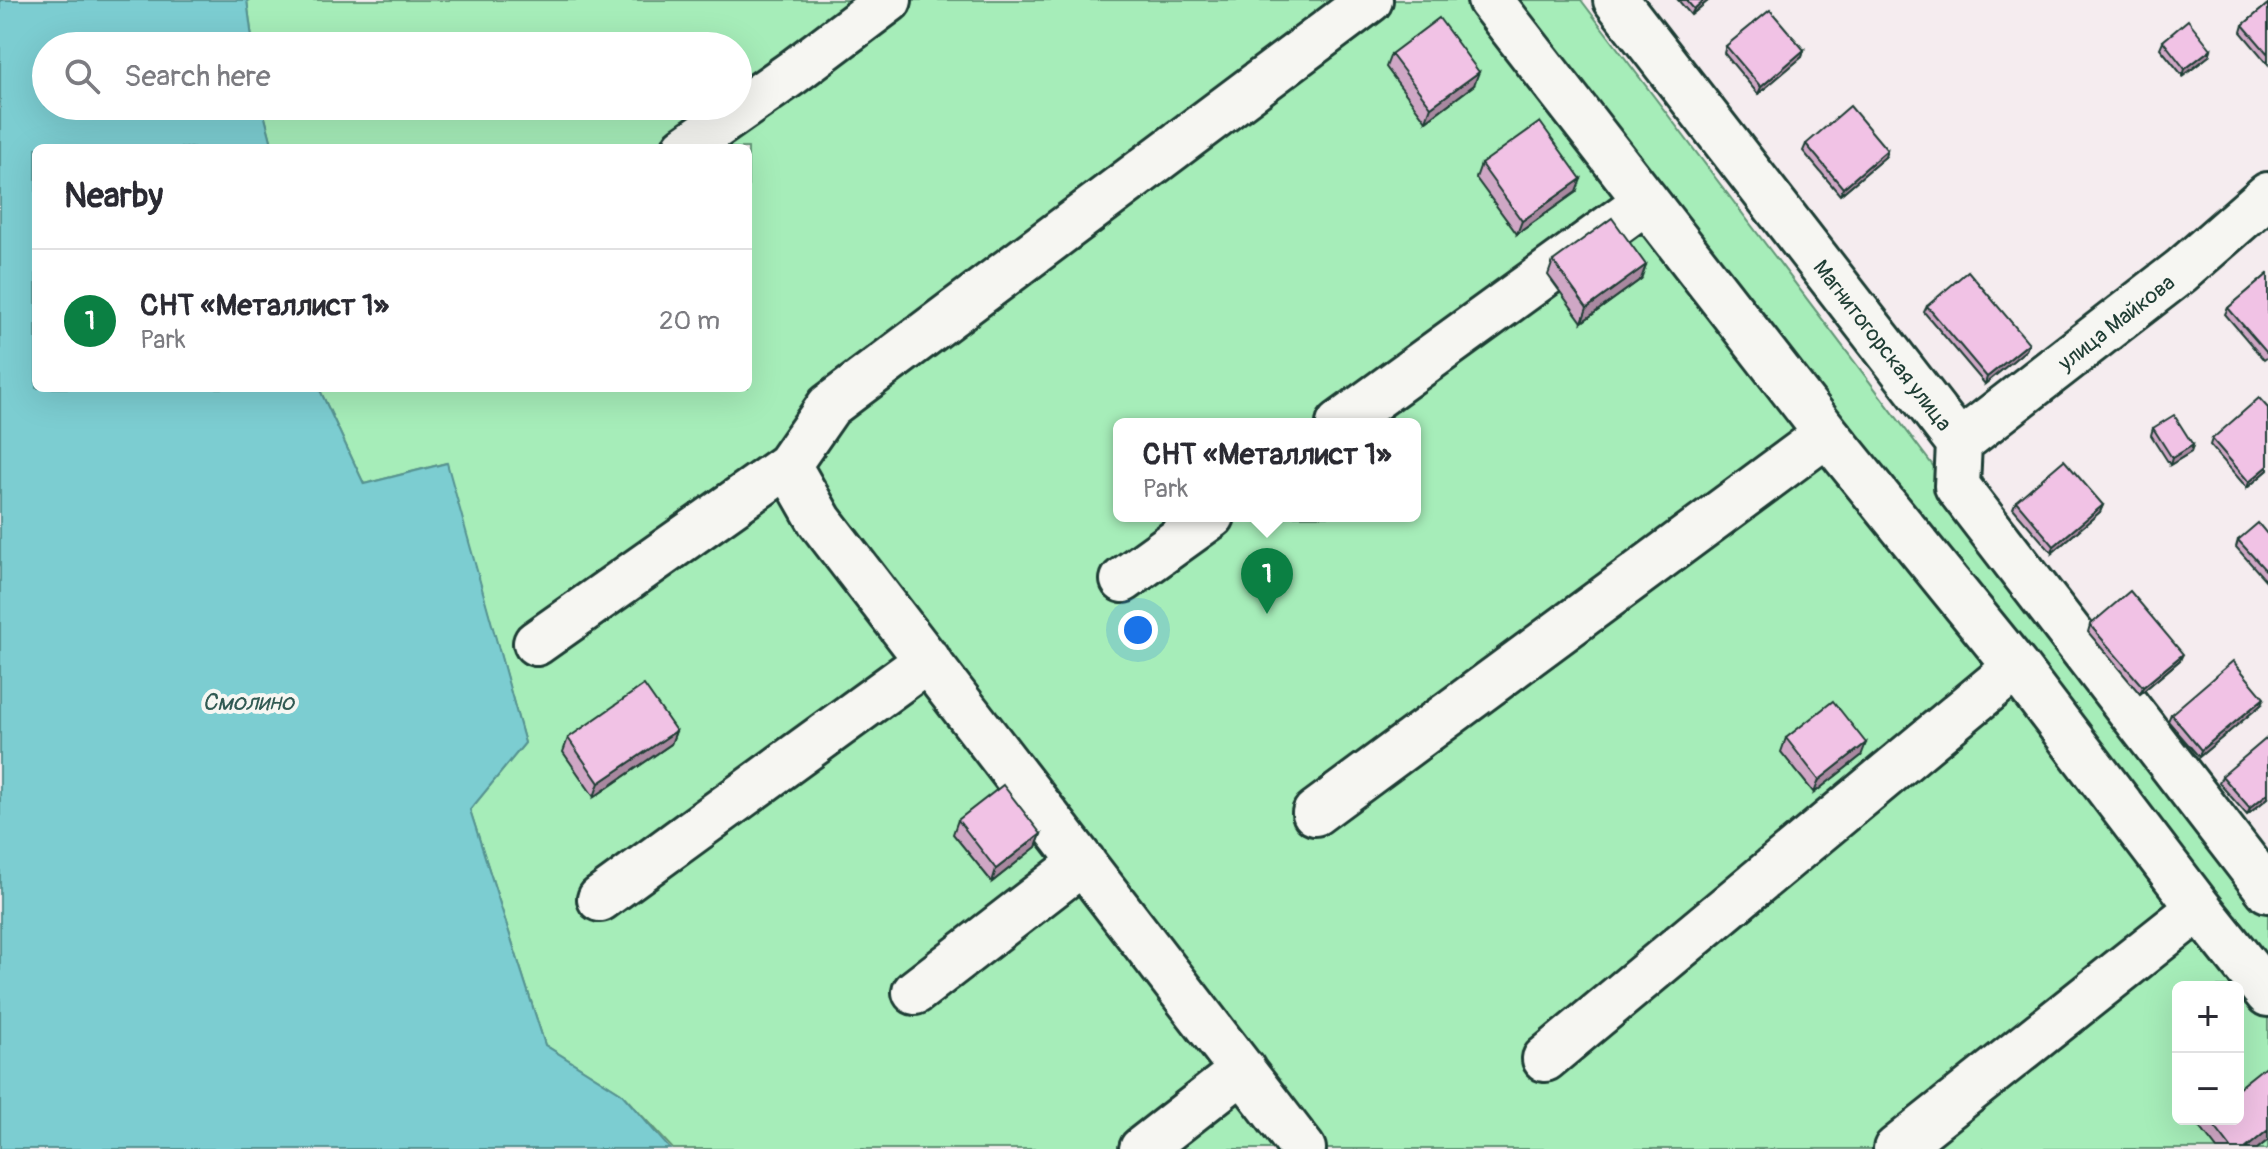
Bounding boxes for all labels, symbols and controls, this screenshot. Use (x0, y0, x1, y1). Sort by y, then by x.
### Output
search box (32, 32, 752, 120)
icon: search (60, 54, 104, 98)
text: Search here (124, 58, 271, 95)
text: Nearby (64, 175, 163, 218)
street label: Магнитогорская улица (1807, 254, 1958, 437)
street label: улица Майкова (2052, 269, 2181, 378)
text: СНТ «Металлист 1» (140, 287, 389, 324)
text: 1 (85, 305, 95, 337)
text: 20 m (659, 305, 720, 337)
text: Park (140, 324, 186, 356)
popup (1113, 418, 1421, 522)
text: СНТ «Металлист 1» (1143, 436, 1391, 473)
text: Park (1143, 473, 1188, 505)
pin: 1 (1241, 548, 1293, 614)
your location (1118, 610, 1158, 650)
water label: Смолино (202, 688, 296, 717)
map controls (2172, 981, 2244, 1125)
button: + (2172, 981, 2244, 1053)
button: − (2172, 1053, 2244, 1125)

